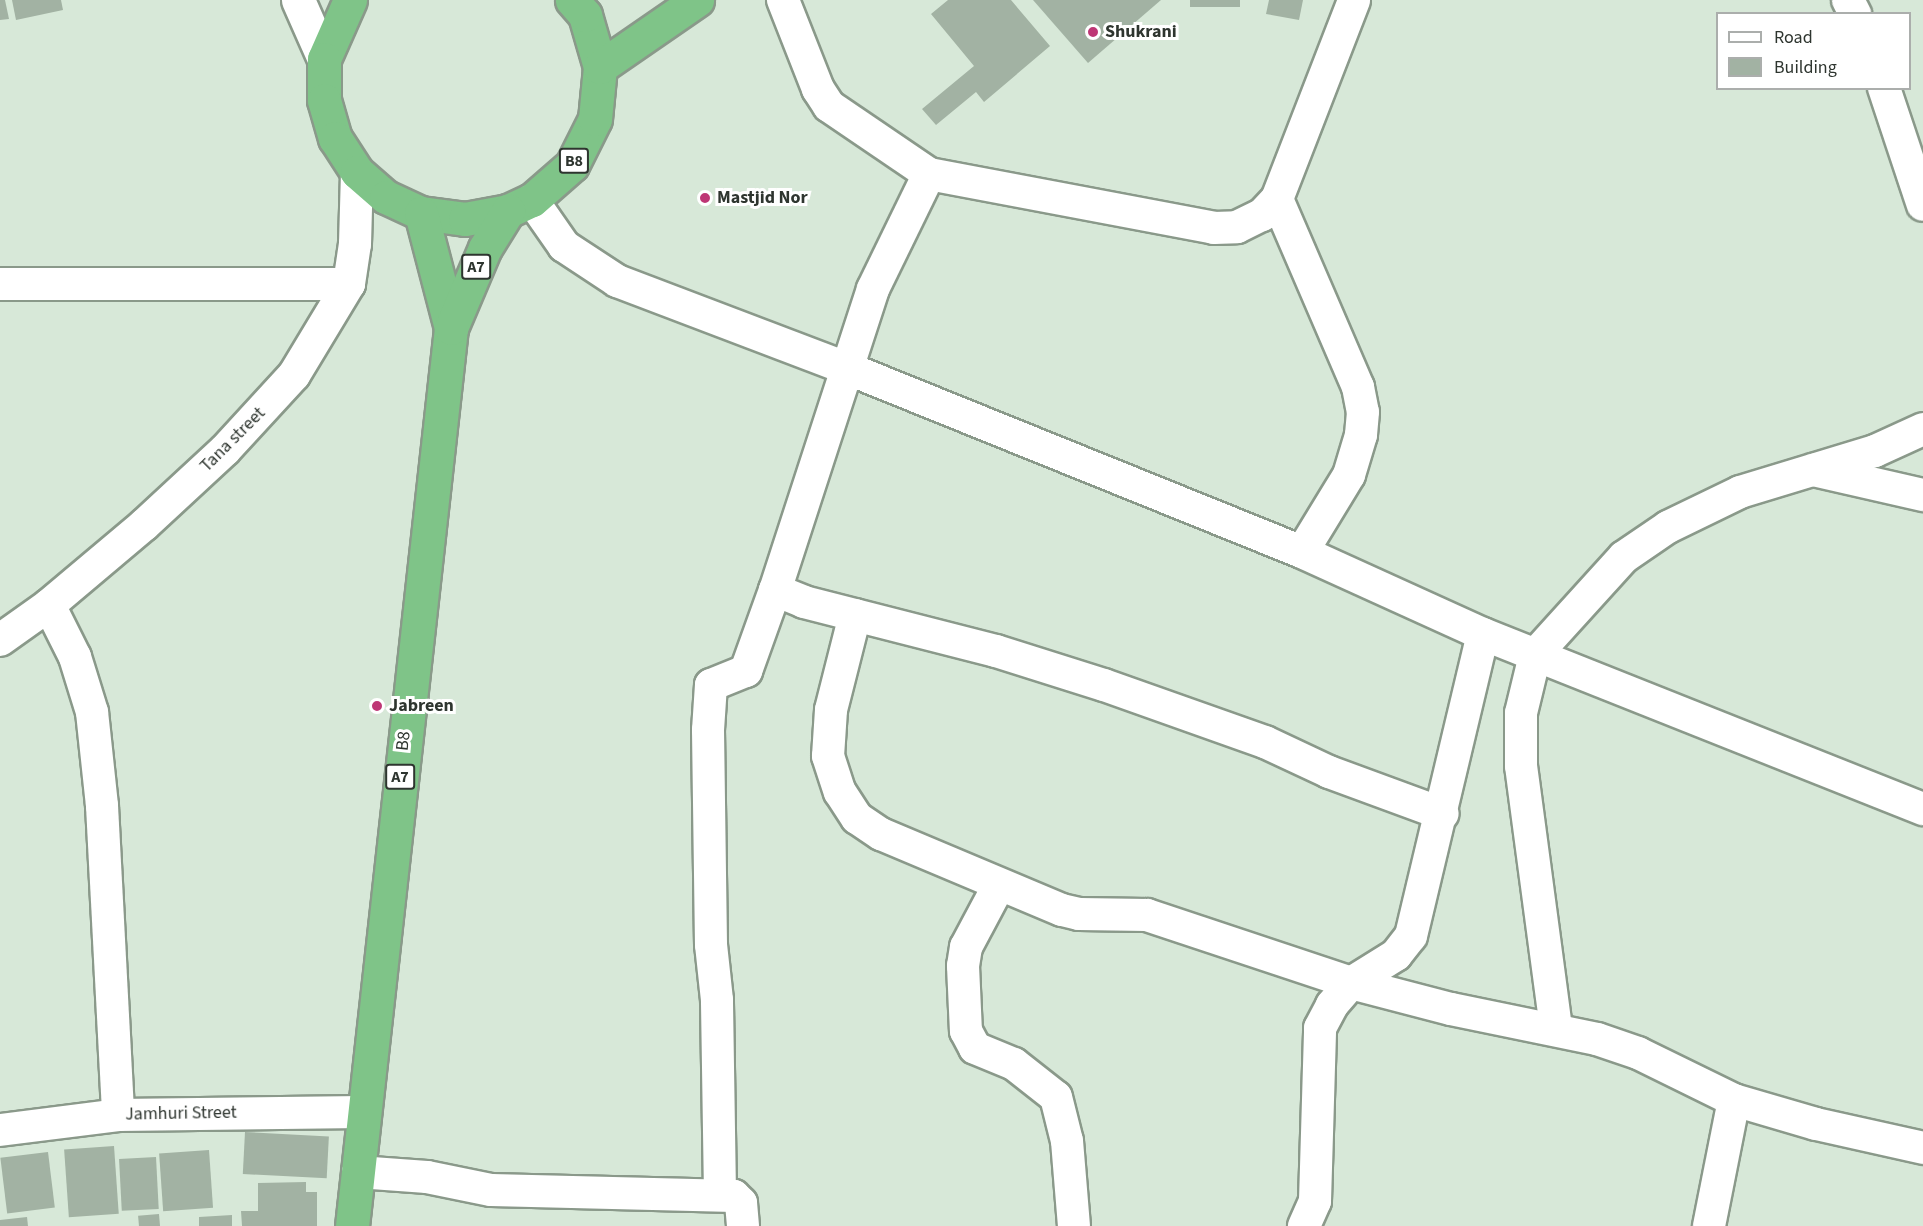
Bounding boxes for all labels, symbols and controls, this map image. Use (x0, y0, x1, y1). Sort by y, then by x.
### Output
legend (1716, 12, 1911, 90)
place label: Shukrani (1105, 21, 1177, 43)
marker: Shukrani (1086, 25, 1100, 39)
text: Road (1774, 25, 1813, 50)
text: Building (1774, 55, 1837, 80)
road number: B8 (558, 148, 590, 174)
place label: Mastjid Nor (717, 187, 808, 209)
marker: Mastjid Nor (698, 191, 712, 205)
road number: A7 (461, 254, 491, 280)
street label: Tana street (196, 403, 270, 477)
place label: Jabreen (389, 695, 454, 717)
marker: Jabreen (370, 699, 384, 713)
street label: B8 (392, 730, 416, 752)
road number: A7 (385, 764, 415, 790)
street label: Jamhuri Street (125, 1102, 237, 1126)

